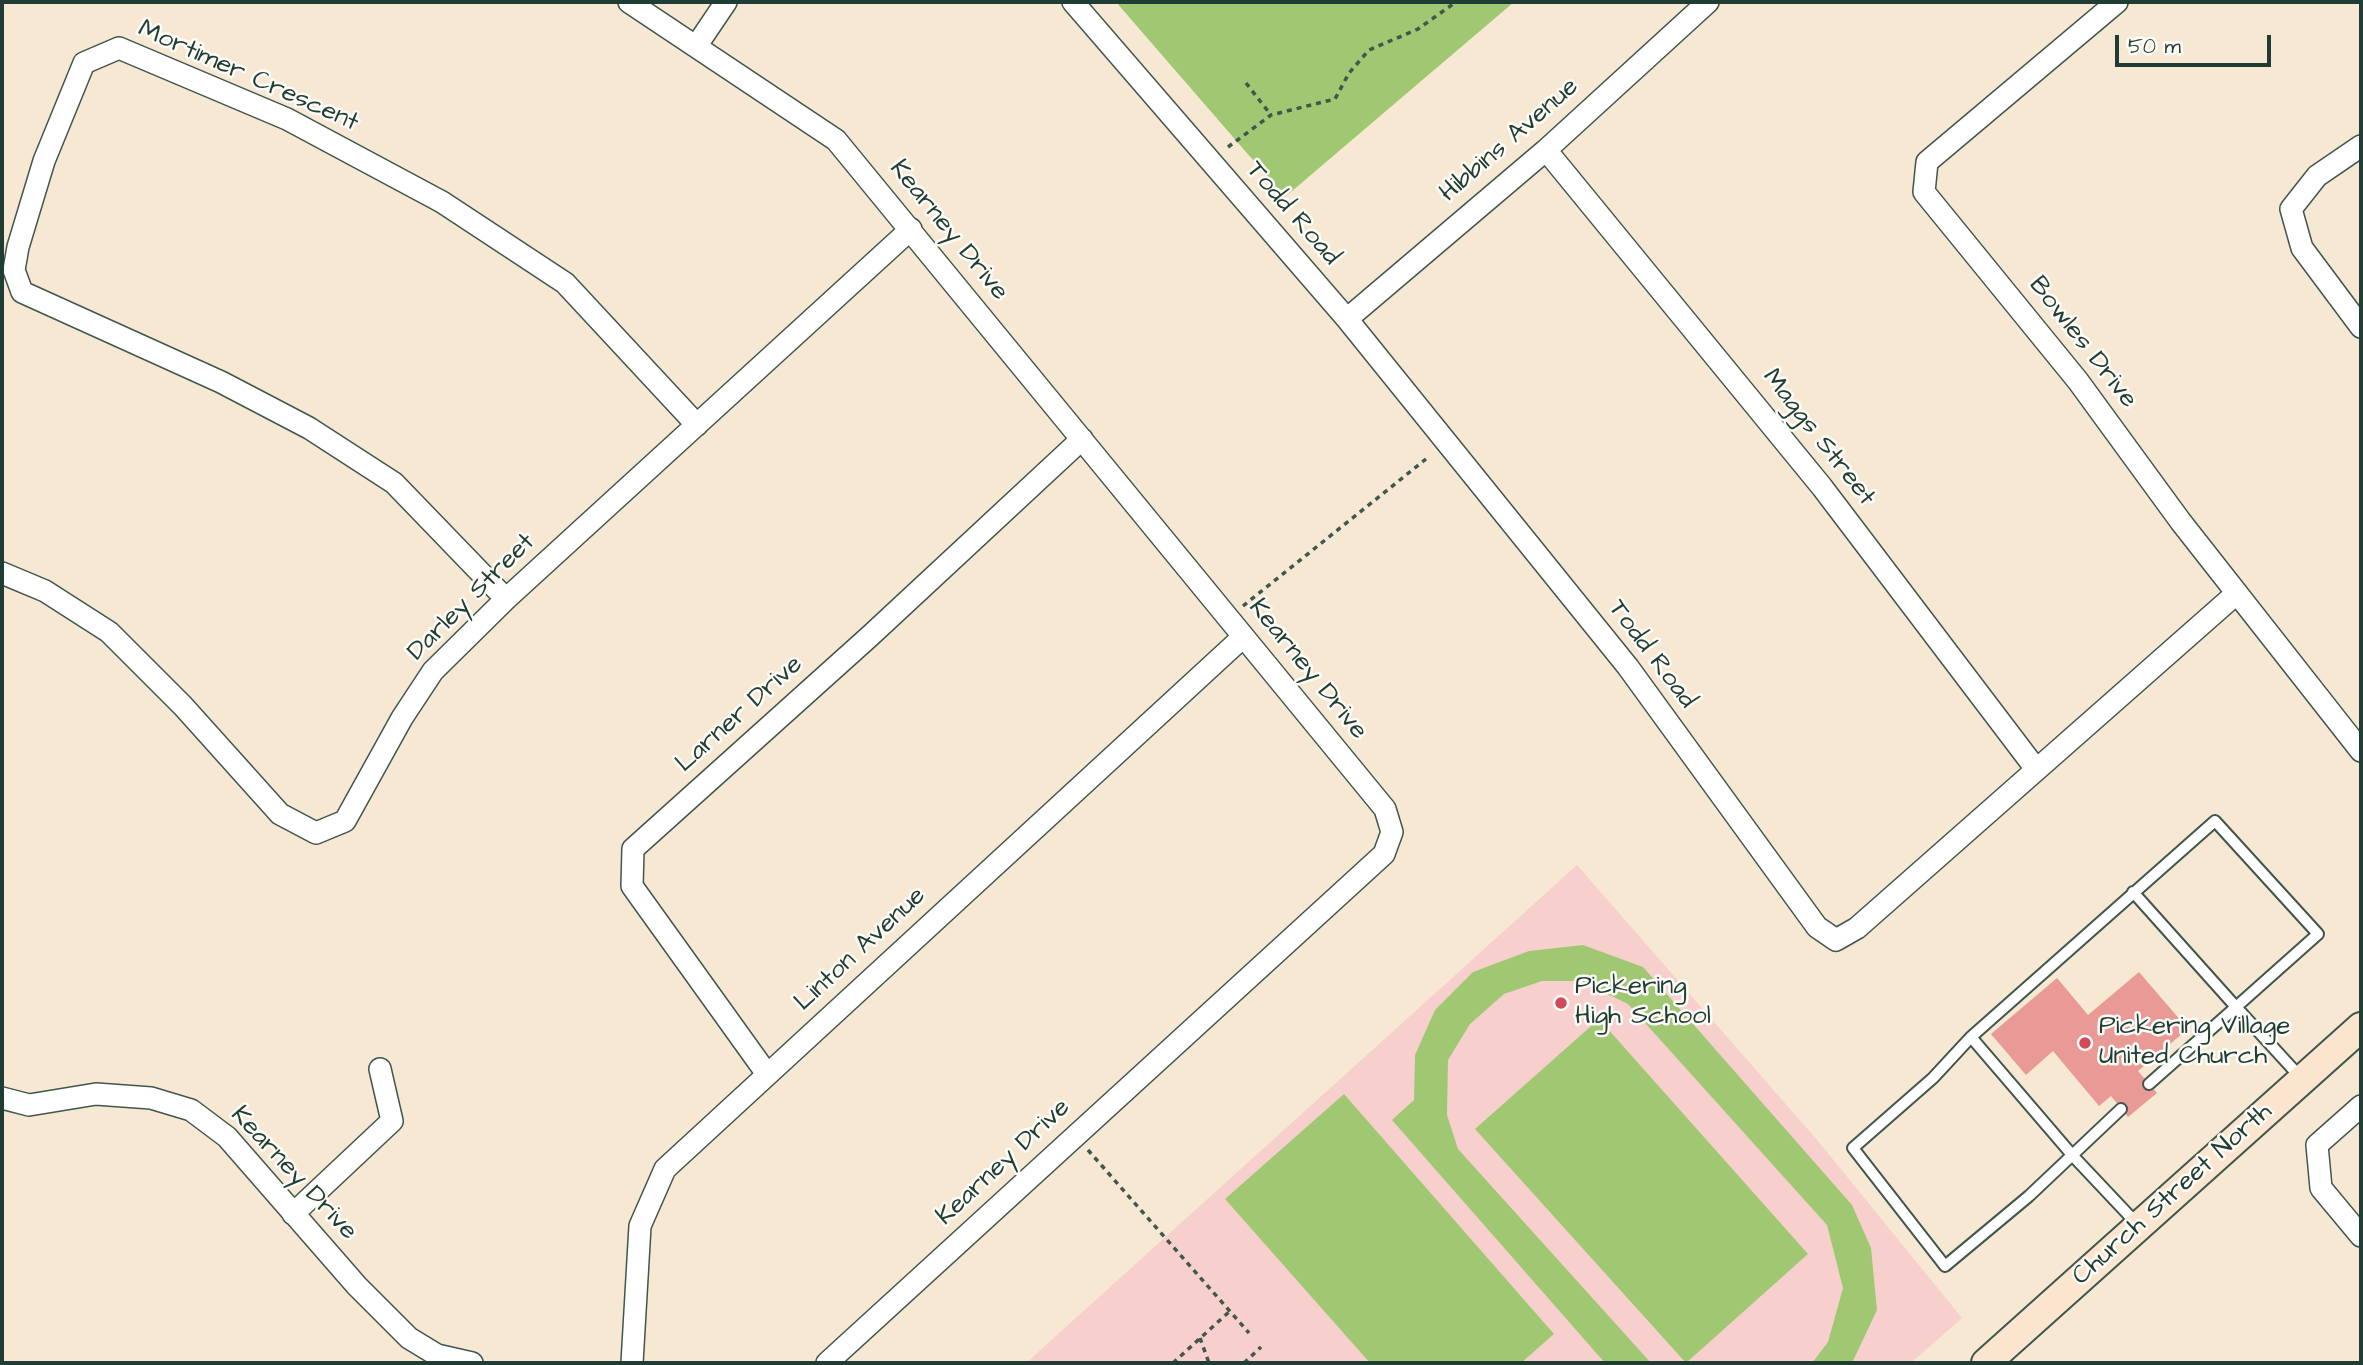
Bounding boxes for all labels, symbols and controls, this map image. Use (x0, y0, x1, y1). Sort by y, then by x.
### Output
street label: Mortimer Crescent (133, 14, 363, 140)
scale bar (2118, 21, 2274, 65)
text: 50 m (2128, 32, 2181, 61)
street label: Hibbins Avenue (1434, 72, 1586, 210)
street label: Kearney Drive (882, 154, 1014, 308)
street label: Todd Road (1238, 156, 1346, 272)
street label: Bowles Drive (2021, 271, 2143, 415)
street label: Maggs Street (1755, 363, 1881, 513)
street label: Darley Street (402, 528, 542, 668)
street label: Kearney Drive (1241, 593, 1373, 747)
street label: Todd Road (1600, 595, 1702, 715)
street label: Larner Drive (670, 650, 810, 780)
street label: Linton Avenue (789, 881, 933, 1019)
place label: Pickering High School (1575, 972, 1711, 1034)
marker: Pickering High School (1553, 995, 1569, 1011)
place label: Pickering Village United Church (2099, 1012, 2290, 1074)
marker: Pickering Village United Church (2077, 1035, 2093, 1051)
street label: Kearney Drive (931, 1093, 1077, 1233)
street label: Church Street North (2067, 1097, 2279, 1293)
street label: Kearney Drive (223, 1101, 363, 1247)

